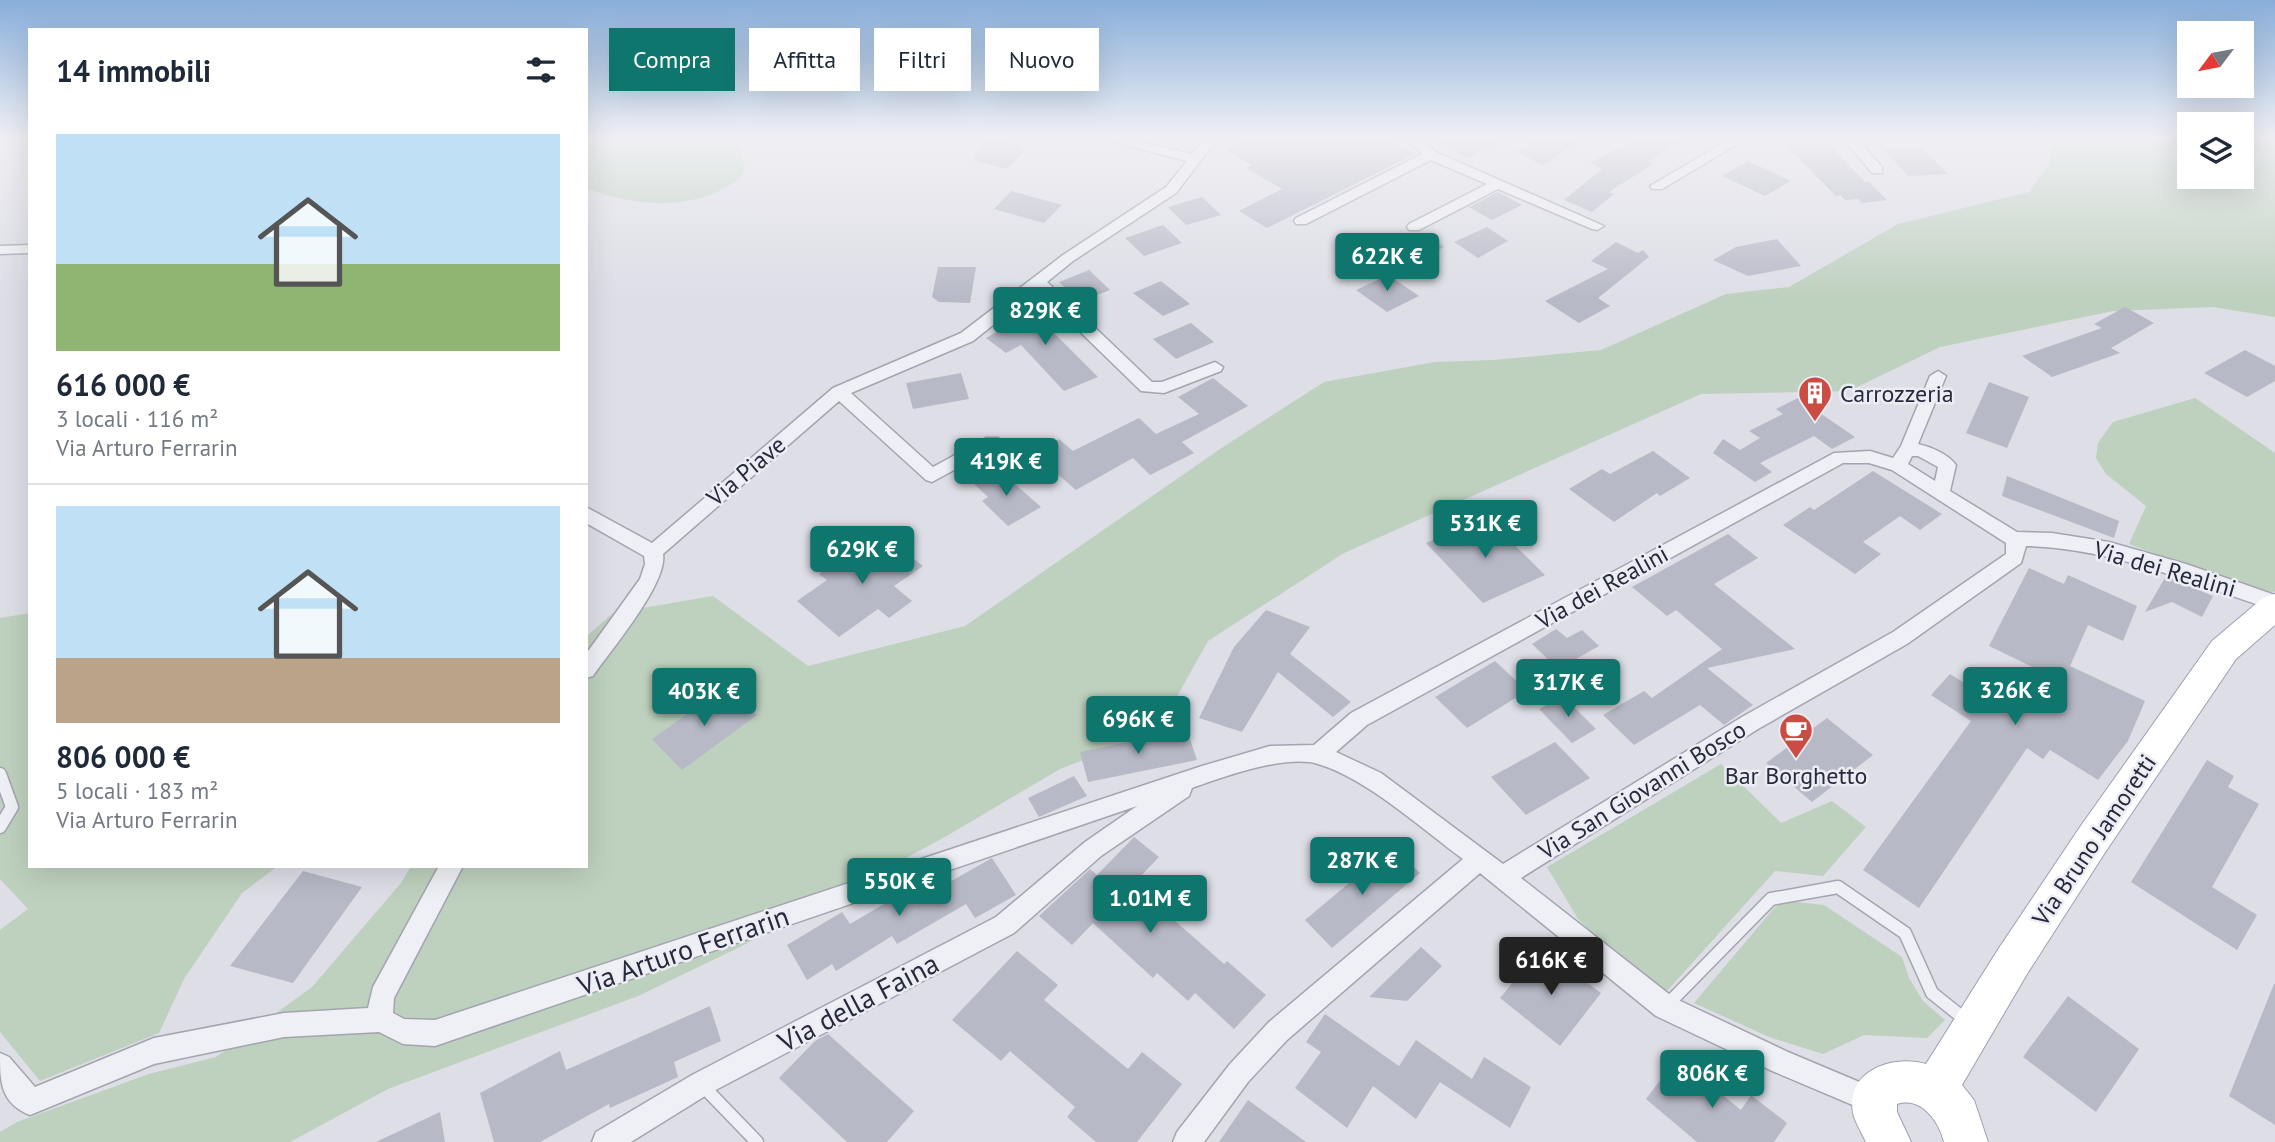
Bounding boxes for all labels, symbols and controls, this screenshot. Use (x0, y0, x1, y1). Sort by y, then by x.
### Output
north arrow (2177, 21, 2254, 98)
map controls (2177, 21, 2254, 189)
chip: Compra (609, 28, 735, 91)
chip: Affitta (749, 28, 860, 91)
chip: Filtri (874, 28, 971, 91)
chip: Nuovo (985, 28, 1099, 91)
text: 14 immobili (56, 51, 211, 90)
icon: filters (522, 51, 560, 89)
button: layers (2177, 112, 2254, 189)
icon: home (245, 179, 371, 305)
pin: 622K € (1330, 233, 1444, 293)
text: 622K € (1351, 241, 1423, 270)
pin: 829K € (988, 288, 1102, 347)
text: 829K € (1009, 295, 1081, 324)
text: 616 000 € (56, 365, 190, 404)
building icon: Carrozzeria (1796, 374, 1834, 423)
place label: Carrozzeria (1840, 378, 1954, 409)
text: 3 locali · 116 m² (56, 404, 218, 433)
street label: Via Piave (699, 429, 792, 514)
text: Via Arturo Ferrarin (56, 433, 238, 462)
pin: 419K € (949, 438, 1063, 498)
text: 419K € (970, 446, 1042, 475)
pin: 531K € (1428, 500, 1542, 560)
text: 531K € (1449, 508, 1521, 537)
pin: 629K € (805, 526, 919, 586)
text: 629K € (826, 534, 898, 563)
street label: Via dei Realini (2089, 534, 2240, 604)
street label: Via dei Realini (1530, 538, 1674, 637)
icon: home (245, 551, 371, 677)
pin: 317K € (1511, 660, 1625, 719)
text: 317K € (1532, 667, 1604, 696)
pin: 403K € (647, 668, 761, 728)
pin: 326K € (1958, 668, 2072, 727)
text: 326K € (1979, 675, 2051, 704)
text: 403K € (668, 676, 740, 705)
pin: 696K € (1081, 696, 1195, 756)
text: 696K € (1102, 704, 1174, 733)
cafe icon: Bar Borghetto (1777, 711, 1815, 760)
street label: Via San Giovanni Bosco (1532, 714, 1752, 867)
text: 806 000 € (56, 737, 190, 776)
street label: Via Bruno Jamoretti (2025, 748, 2163, 932)
place label: Bar Borghetto (1725, 760, 1867, 791)
text: 5 locali · 183 m² (56, 776, 218, 805)
text: Via Arturo Ferrarin (56, 805, 238, 834)
pin: 287K € (1305, 838, 1419, 897)
text: 287K € (1326, 845, 1398, 874)
pin: 550K € (842, 858, 956, 918)
text: 550K € (863, 866, 935, 895)
pin: 1.01M € (1085, 876, 1215, 935)
text: 1.01M € (1109, 883, 1191, 912)
street label: Via Arturo Ferrarin (571, 897, 794, 1004)
pin: 616K € (1494, 937, 1608, 997)
street label: Via della Faina (770, 944, 945, 1060)
text: 616K € (1515, 945, 1587, 974)
pin: 806K € (1655, 1050, 1769, 1110)
text: 806K € (1676, 1058, 1748, 1087)

